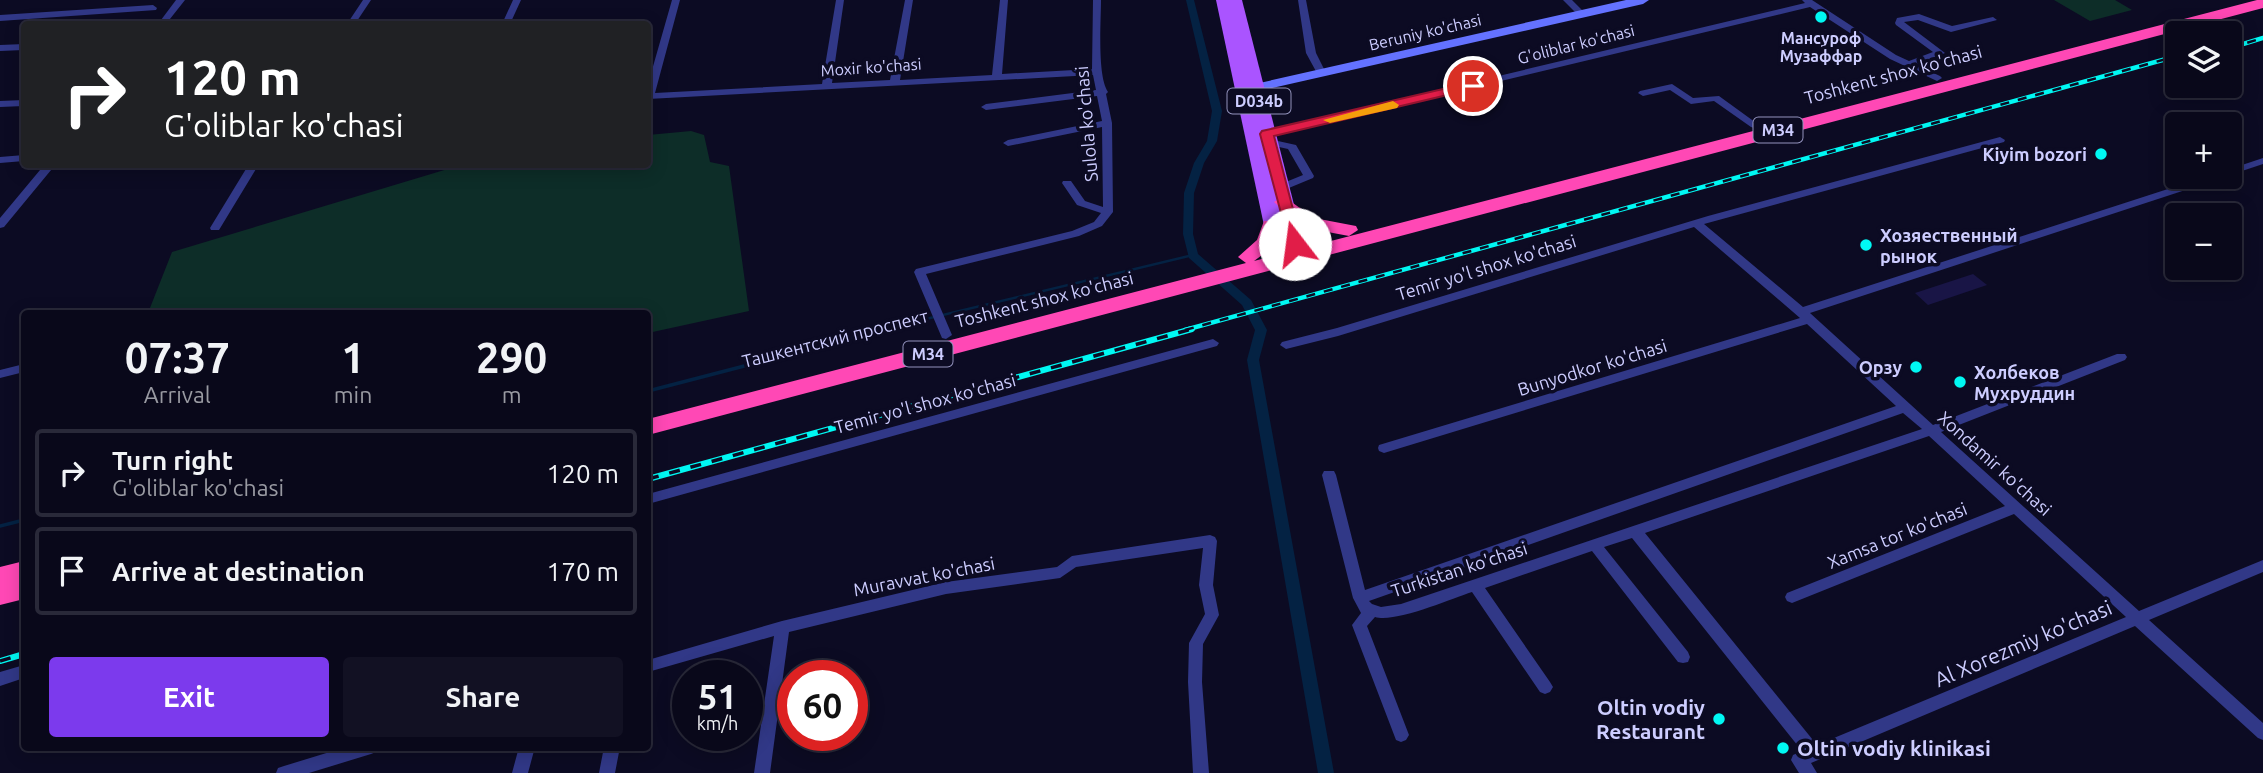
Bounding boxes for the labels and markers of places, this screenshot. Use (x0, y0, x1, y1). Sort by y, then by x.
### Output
marker: Мансуроф Музаффар (1813, 9, 1829, 25)
place label: Мансуроф Музаффар (1780, 29, 1862, 65)
pin (1443, 56, 1503, 116)
place label: Kiyim bozori (1982, 144, 2087, 164)
marker: Kiyim bozori (2093, 146, 2109, 162)
place label: Хозяественный рынок (1880, 225, 2017, 266)
marker: Хозяественный рынок (1858, 237, 1874, 253)
place label: Орзу (1859, 357, 1902, 377)
marker: Орзу (1908, 359, 1924, 375)
place label: Холбеков Мухруддин (1974, 362, 2075, 403)
marker: Холбеков Мухруддин (1952, 374, 1968, 390)
place label: Oltin vodiy Restaurant (1596, 695, 1705, 743)
marker: Oltin vodiy Restaurant (1711, 711, 1727, 727)
place label: Oltin vodiy klinikasi (1797, 736, 1991, 760)
marker: Oltin vodiy klinikasi (1775, 740, 1791, 756)

